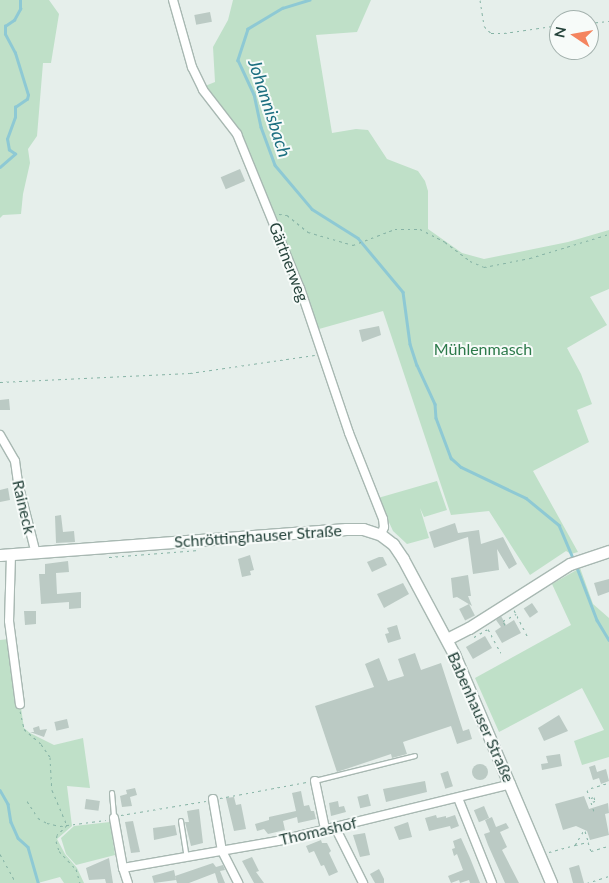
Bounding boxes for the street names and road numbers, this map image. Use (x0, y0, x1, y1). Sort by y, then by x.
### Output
street label: Gärtnerweg (265, 220, 313, 304)
street label: Raineck (8, 478, 40, 536)
street label: Schröttinghauser Straße (173, 521, 343, 551)
street label: Babenhauser Straße (444, 649, 518, 785)
street label: Thomashof (277, 813, 359, 849)

